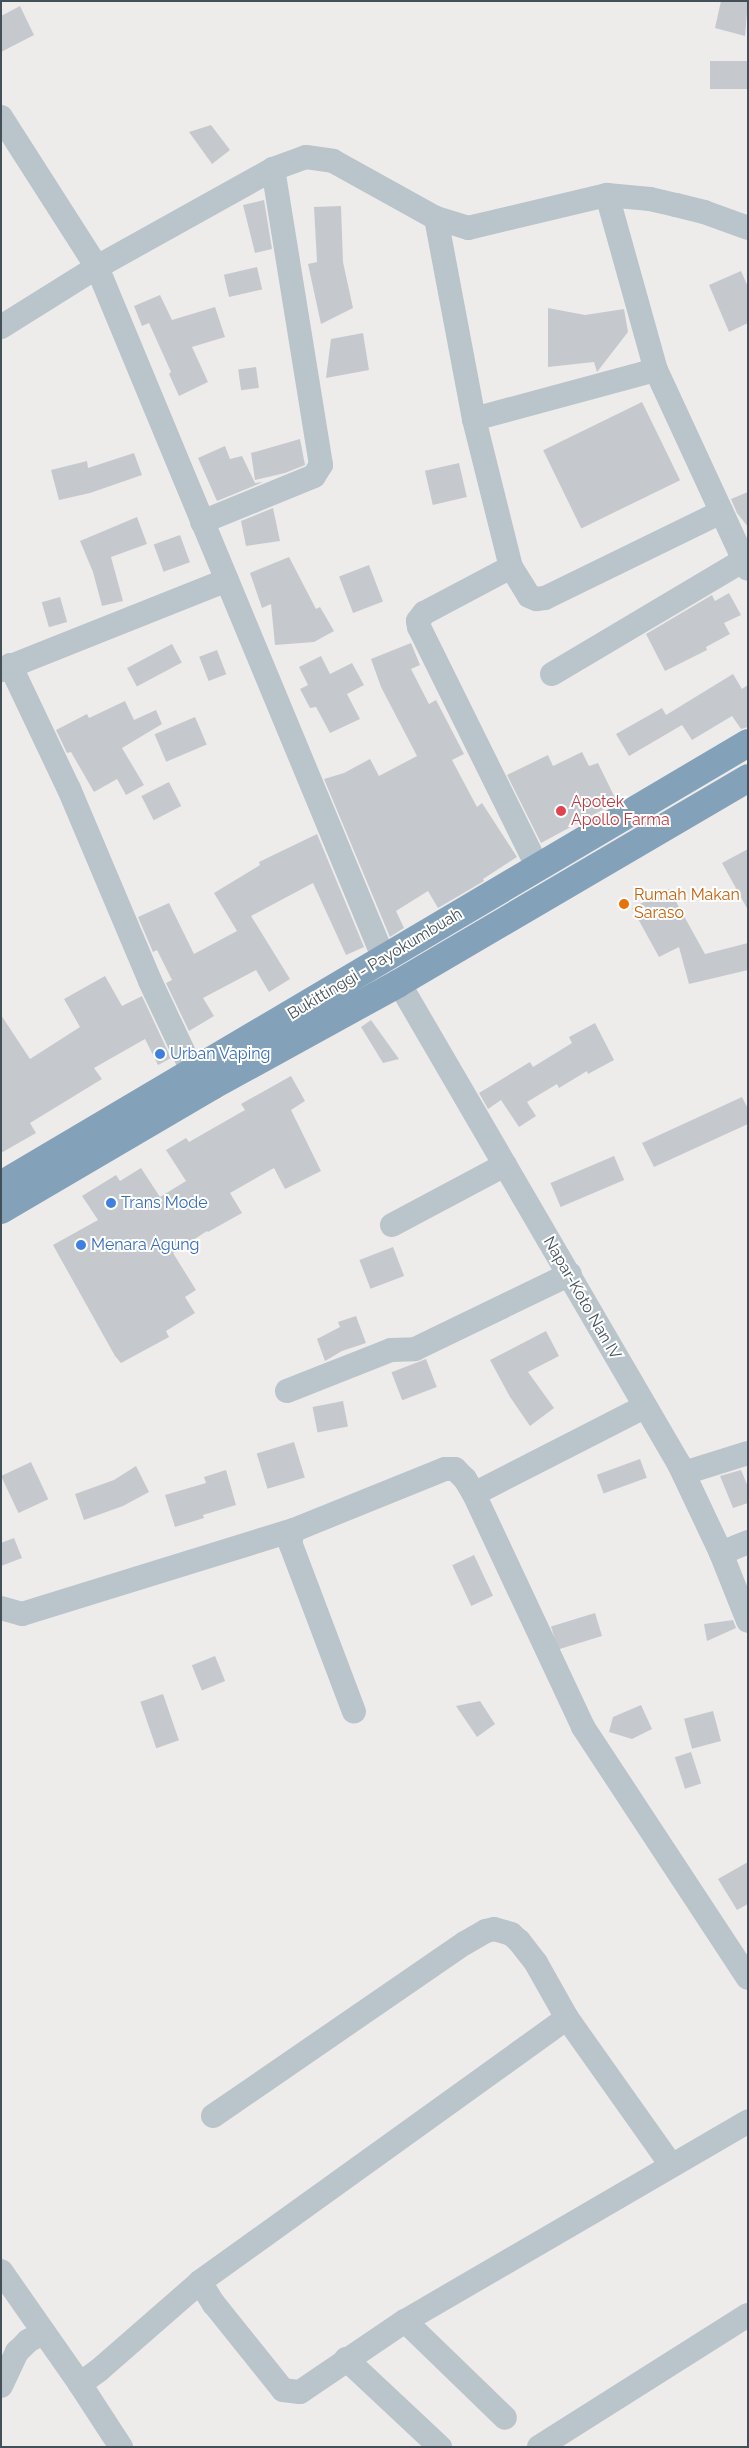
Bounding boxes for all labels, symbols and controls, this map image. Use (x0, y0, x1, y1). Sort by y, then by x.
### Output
place label: Apotek Apollo Farma (571, 792, 670, 830)
marker: Apotek Apollo Farma (555, 805, 567, 817)
place label: Rumah Makan Saraso (634, 885, 740, 923)
marker: Rumah Makan Saraso (618, 898, 630, 910)
street label: Bukittinggi - Payokumbuah (284, 904, 466, 1024)
place label: Urban Vaping (170, 1044, 271, 1064)
marker: Urban Vaping (154, 1048, 166, 1060)
place label: Trans Mode (121, 1193, 208, 1213)
marker: Trans Mode (105, 1197, 117, 1209)
street label: Napar-Koto Nan IV (539, 1233, 625, 1363)
place label: Menara Agung (91, 1235, 200, 1255)
marker: Menara Agung (75, 1239, 87, 1251)

